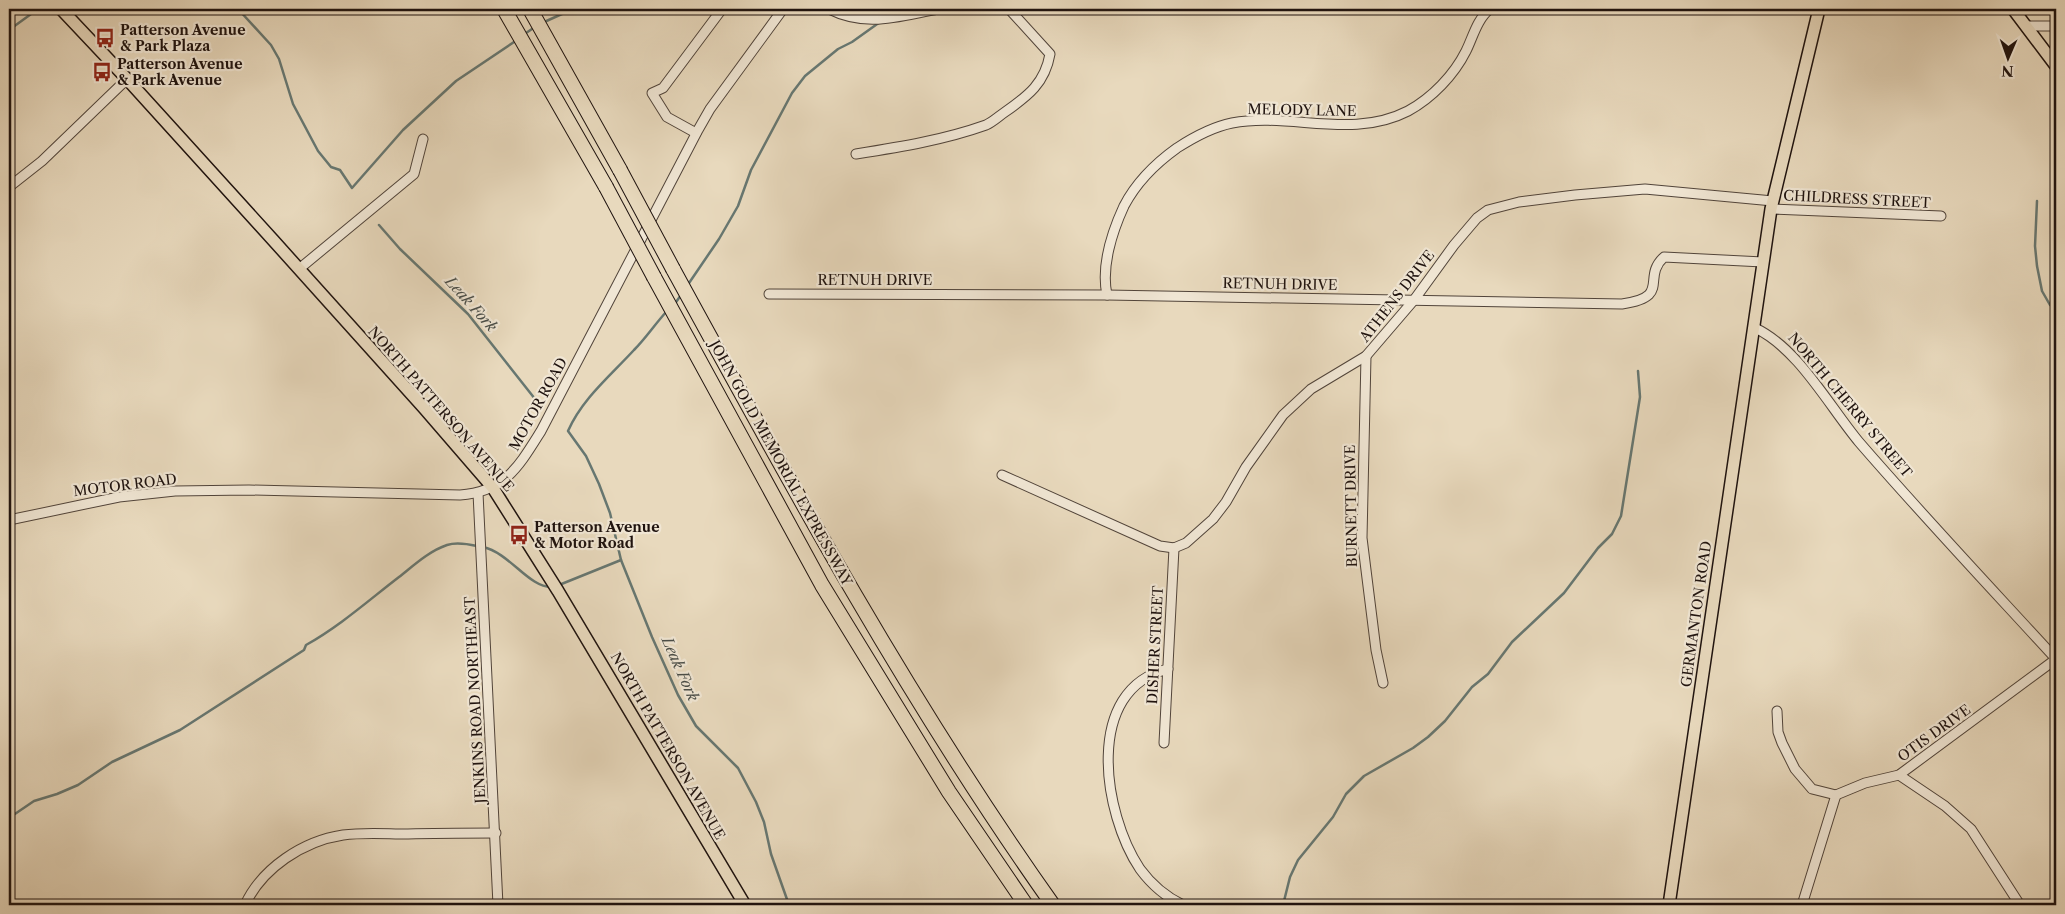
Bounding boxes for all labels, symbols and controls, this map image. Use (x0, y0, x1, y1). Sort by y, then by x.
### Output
place label: Patterson Avenue & Park Plaza (120, 21, 246, 55)
bus stop icon: Patterson Avenue & Park Plaza (94, 27, 116, 49)
north arrow (1982, 32, 2032, 82)
place label: Patterson Avenue & Park Avenue (117, 55, 243, 89)
bus stop icon: Patterson Avenue & Park Avenue (91, 61, 113, 83)
text: N (2001, 62, 2014, 80)
street label: MELODY LANE (1247, 100, 1357, 120)
street label: CHILDRESS STREET (1783, 186, 1932, 212)
street label: ATHENS DRIVE (1355, 246, 1438, 346)
water label: Leak Fork (441, 271, 501, 336)
street label: RETNUH DRIVE (818, 271, 932, 289)
street label: RETNUH DRIVE (1222, 274, 1338, 294)
street label: NORTH PATTERSON AVENUE (364, 323, 518, 495)
street label: NORTH CHERRY STREET (1784, 329, 1916, 481)
street label: JOHN GOLD MEMORIAL EXPRESSWAY (705, 335, 857, 590)
street label: MOTOR ROAD (505, 354, 571, 454)
street label: BURNETT DRIVE (1341, 444, 1361, 568)
street label: MOTOR ROAD (72, 470, 178, 500)
place label: Patterson Avenue & Motor Road (534, 518, 660, 552)
bus stop icon: Patterson Avenue & Motor Road (508, 524, 530, 546)
street label: GERMANTON ROAD (1677, 540, 1715, 688)
street label: DISHER STREET (1143, 585, 1167, 705)
street label: JENKINS ROAD NORTHEAST (461, 596, 490, 806)
water label: Leak Fork (657, 633, 703, 704)
street label: NORTH PATTERSON AVENUE (607, 649, 729, 843)
street label: OTIS DRIVE (1894, 700, 1974, 766)

